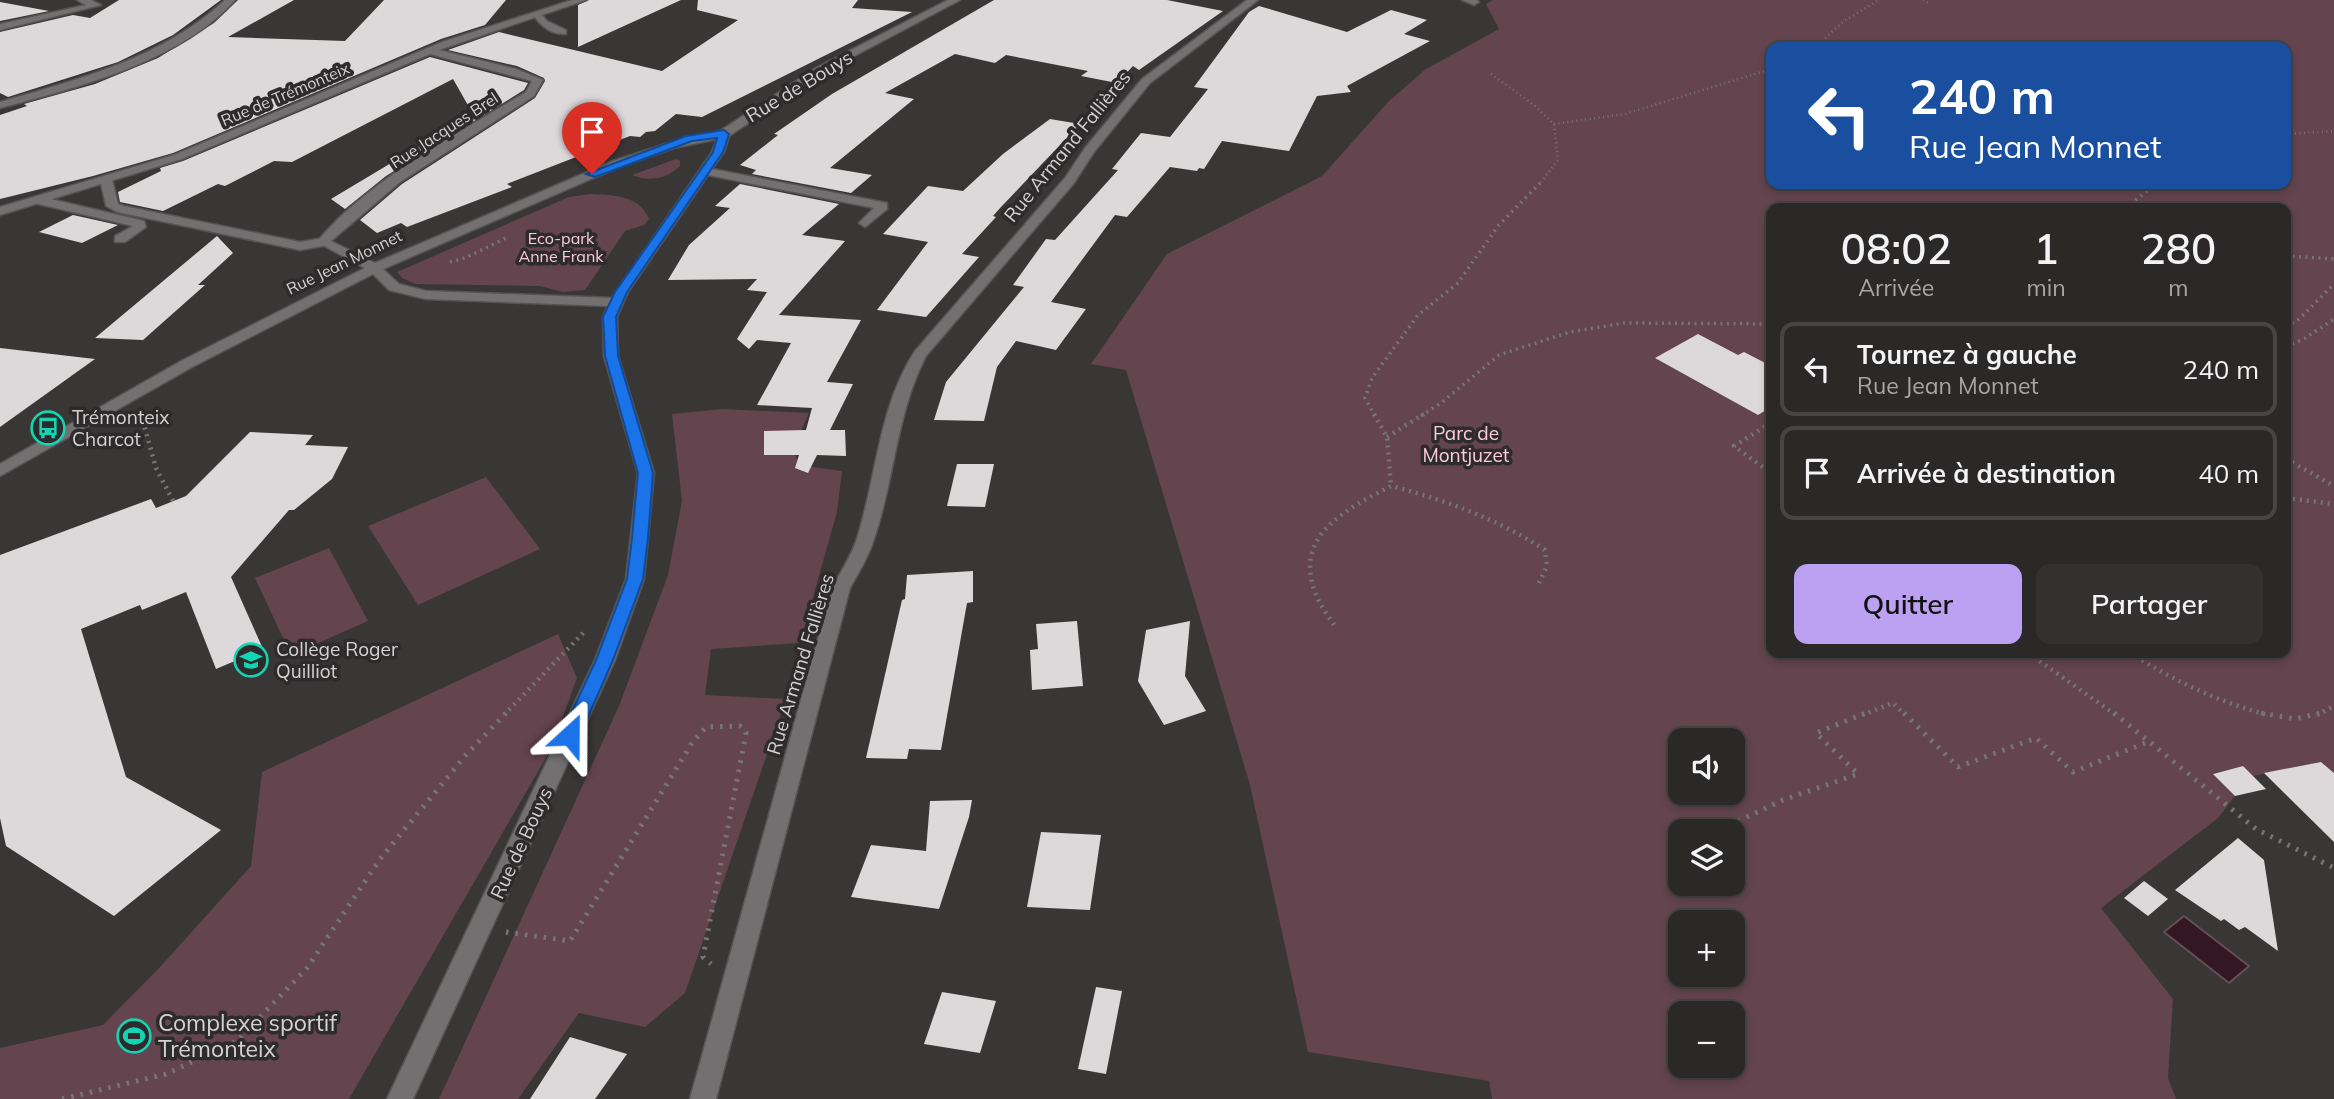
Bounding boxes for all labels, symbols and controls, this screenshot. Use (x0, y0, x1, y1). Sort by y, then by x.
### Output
street label: Rue de Bouys (741, 45, 857, 127)
street label: Rue de Trémonteix (218, 58, 353, 130)
street label: Rue Armand Fallières (999, 65, 1135, 227)
text: 240 m (1909, 65, 2055, 126)
icon: left (1794, 70, 1885, 161)
street label: Rue Jacques Brel (386, 88, 502, 172)
pin (562, 102, 622, 174)
icon: arrive (573, 113, 611, 151)
text: Rue Jean Monnet (1909, 126, 2161, 166)
text: 08:02 (1841, 222, 1952, 275)
text: 1 (2033, 222, 2059, 275)
text: 280 (2141, 222, 2216, 275)
street label: Rue Jean Monnet (283, 225, 405, 299)
park label: Eco-park Anne Frank (518, 228, 604, 266)
text: Arrivée (1858, 273, 1934, 302)
text: min (2026, 273, 2066, 302)
text: m (2168, 273, 2188, 302)
text: Tournez à gauche (1857, 338, 2077, 371)
icon: left (1798, 350, 1836, 388)
text: 240 m (2183, 353, 2259, 386)
text: Rue Jean Monnet (1857, 371, 2038, 400)
place label: Trémonteix Charcot (72, 405, 169, 451)
bus stop icon: Trémonteix Charcot (29, 409, 67, 447)
park label: Parc de Montjuzet (1422, 421, 1510, 467)
icon: arrive (1798, 454, 1836, 492)
text: Arrivée à destination (1857, 457, 2116, 490)
text: 40 m (2198, 457, 2259, 490)
button: Quitter (1794, 564, 2022, 644)
button: Partager (2036, 564, 2263, 644)
street label: Rue Armand Fallières (761, 571, 839, 757)
place label: Collège Roger Quilliot (276, 637, 398, 683)
school or university icon: Collège Roger Quilliot (232, 641, 270, 679)
position arrow (533, 698, 607, 772)
map controls (1668, 728, 1745, 1078)
button: sound (1668, 728, 1745, 805)
street label: Rue de Bouys (485, 783, 557, 903)
button: layers (1668, 819, 1745, 896)
button: + (1668, 910, 1745, 987)
button: − (1668, 1001, 1745, 1078)
place label: Complexe sportif Trémonteix (158, 1008, 337, 1063)
sports icon: Complexe sportif Trémonteix (115, 1017, 153, 1055)

